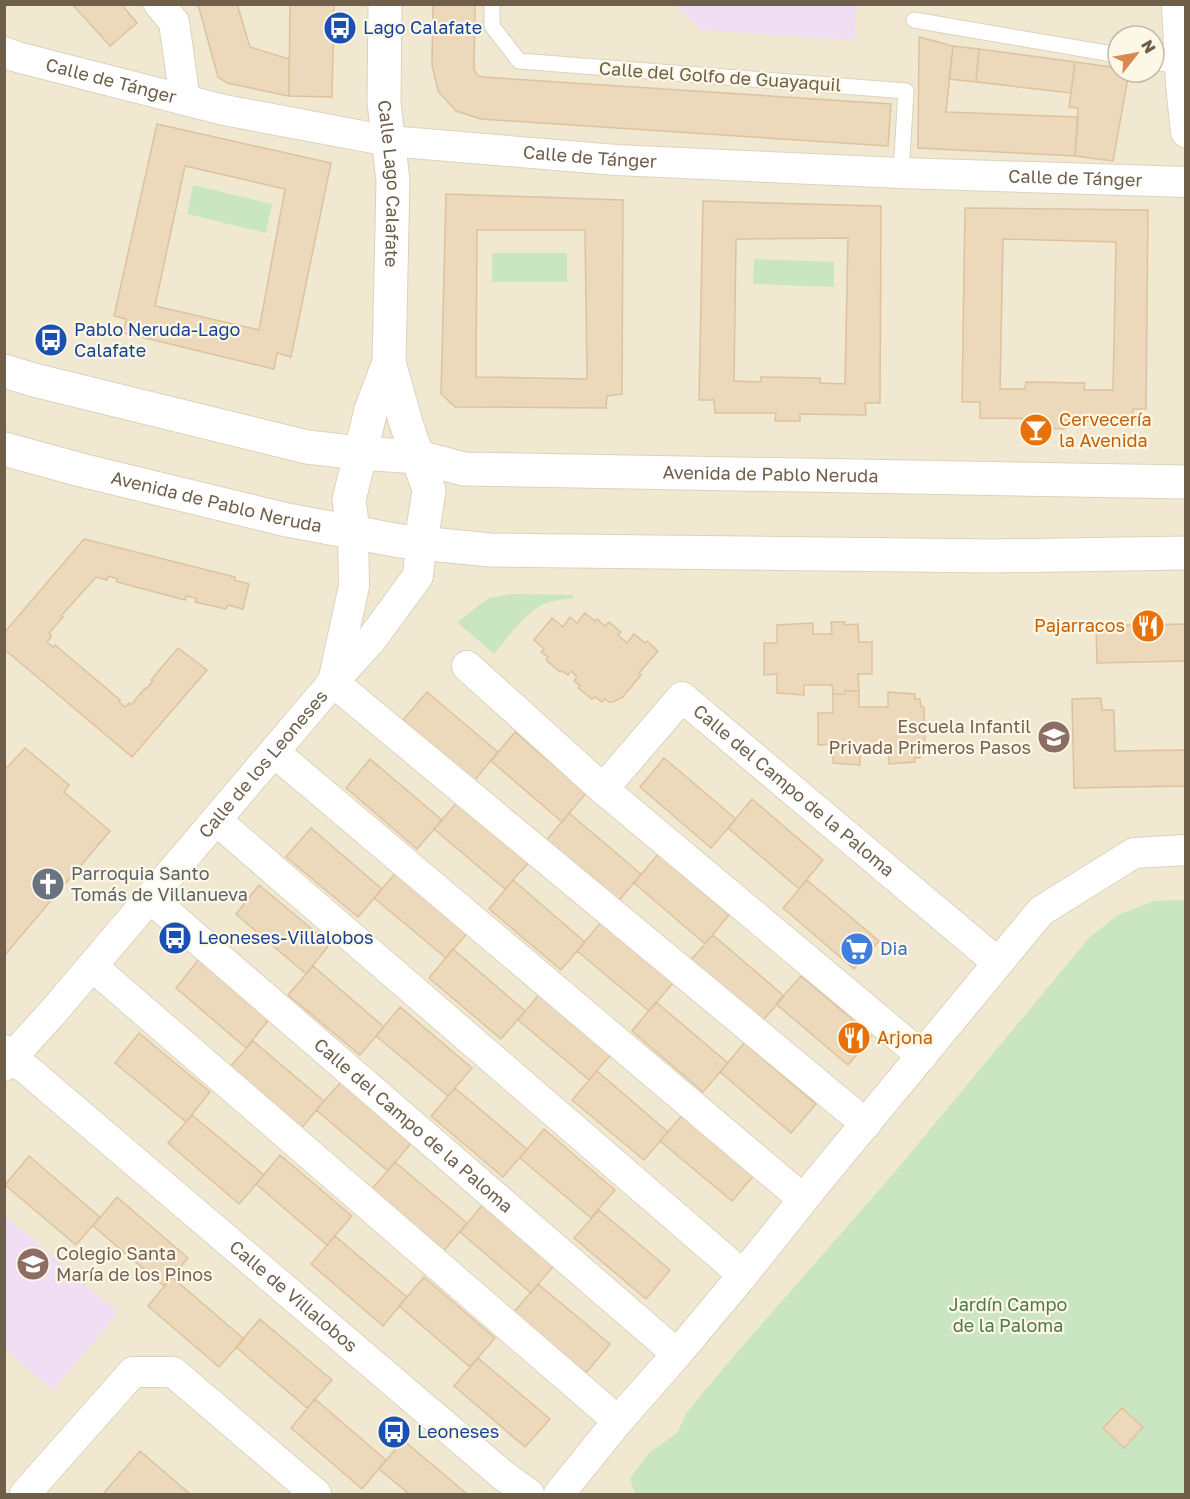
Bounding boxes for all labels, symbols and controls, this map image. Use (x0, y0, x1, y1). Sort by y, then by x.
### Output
bus stop icon: Lago Calafate (322, 10, 358, 46)
place label: Lago Calafate (363, 16, 482, 38)
north arrow (1106, 24, 1166, 84)
text: N (1137, 36, 1161, 57)
street label: Calle de Tánger (44, 53, 179, 107)
street label: Calle del Golfo de Guayaquil (598, 57, 842, 95)
street label: Calle Lago Calafate (374, 99, 405, 268)
street label: Calle de Tánger (522, 140, 657, 172)
street label: Calle de Tánger (1008, 164, 1143, 191)
place label: Pablo Neruda-Lago Calafate (74, 318, 240, 361)
bus stop icon: Pablo Neruda-Lago Calafate (33, 322, 69, 358)
place label: Cervecería la Avenida (1059, 408, 1152, 451)
bar icon: Cervecería la Avenida (1018, 412, 1054, 448)
street label: Avenida de Pablo Neruda (662, 461, 879, 486)
street label: Avenida de Pablo Neruda (109, 466, 324, 536)
restaurant icon: Pajarracos (1130, 608, 1166, 644)
place label: Pajarracos (1034, 614, 1125, 636)
street label: Calle de los Leoneses (193, 685, 332, 842)
street label: Calle del Campo de la Paloma (689, 699, 899, 881)
place label: Escuela Infantil Privada Primeros Pasos (829, 715, 1031, 758)
school or university icon: Escuela Infantil Privada Primeros Pasos (1036, 719, 1072, 755)
place label: Parroquia Santo Tomás de Villanueva (71, 862, 248, 905)
church icon: Parroquia Santo Tomás de Villanueva (30, 866, 66, 902)
bus stop icon: Leoneses-Villalobos (157, 920, 193, 956)
place label: Leoneses-Villalobos (198, 926, 374, 948)
supermarket icon: Dia (839, 931, 875, 967)
place label: Dia (880, 937, 908, 959)
restaurant icon: Arjona (836, 1020, 872, 1056)
place label: Arjona (877, 1026, 933, 1048)
street label: Calle del Campo de la Paloma (310, 1033, 518, 1217)
street label: Calle de Villalobos (225, 1235, 362, 1356)
place label: Colegio Santa María de los Pinos (56, 1242, 213, 1285)
school or university icon: Colegio Santa María de los Pinos (15, 1246, 51, 1282)
park label: Jardín Campo de la Paloma (949, 1293, 1067, 1336)
bus stop icon: Leoneses (376, 1414, 412, 1450)
place label: Leoneses (417, 1420, 499, 1442)

